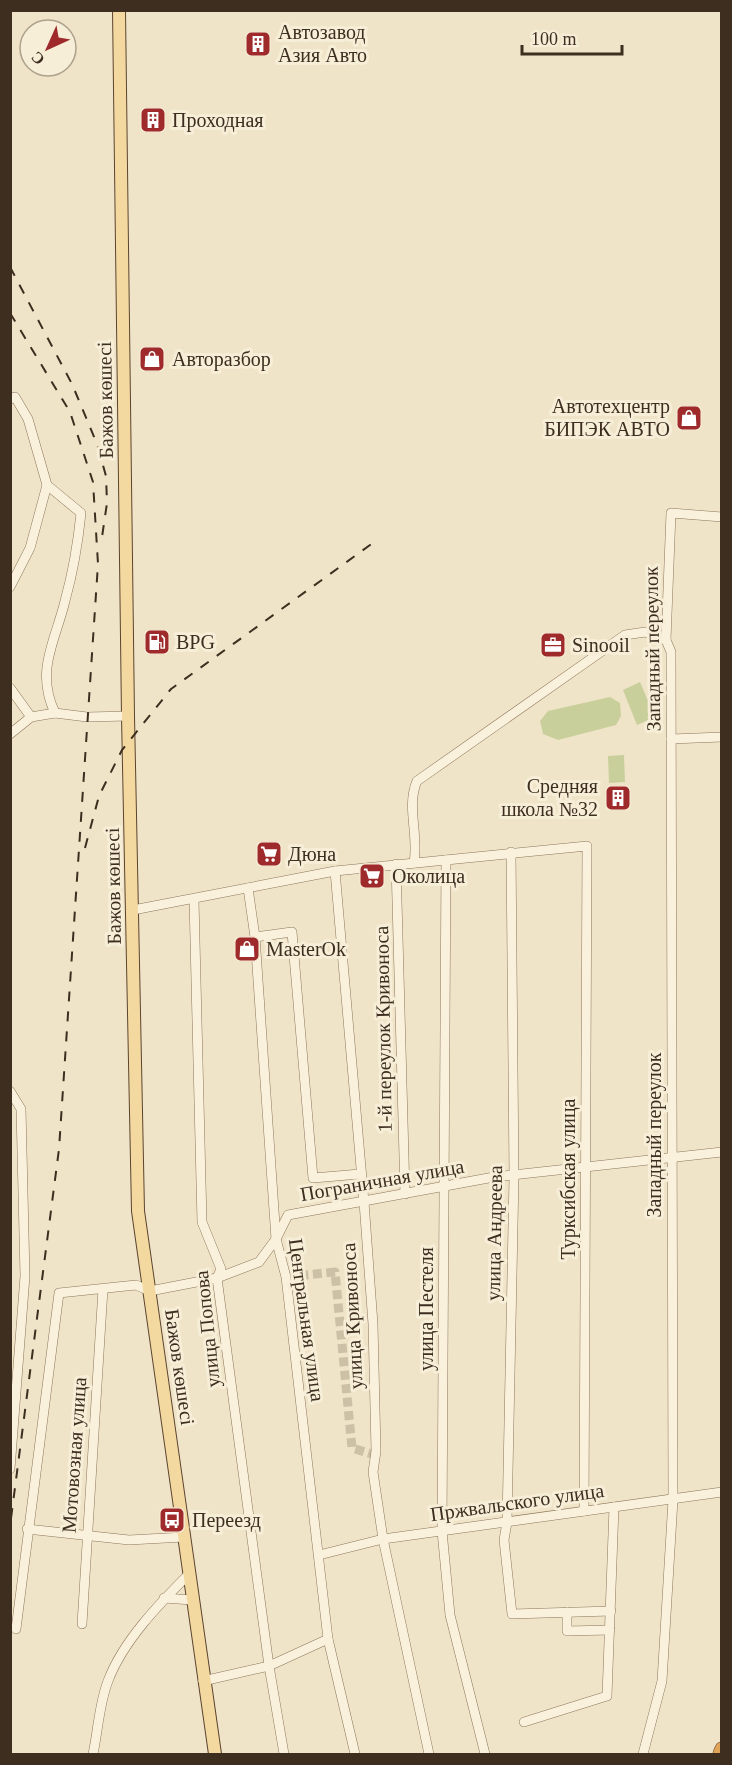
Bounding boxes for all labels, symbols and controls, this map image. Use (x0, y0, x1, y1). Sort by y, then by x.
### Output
north arrow (18, 18, 78, 78)
scale bar (522, 18, 622, 56)
place label: Автозавод Азия Авто (278, 21, 367, 66)
building icon: Автозавод Азия Авто (243, 29, 273, 59)
text: 100 m (531, 29, 577, 49)
text: С (28, 48, 48, 68)
building icon: Проходная (138, 105, 168, 135)
place label: Проходная (172, 109, 264, 132)
street label: Бажов көшесі (93, 341, 117, 459)
shop icon: Авторазбор (137, 344, 167, 374)
place label: Авторазбор (172, 348, 271, 371)
place label: Автотехцентр БИПЭК АВТО (544, 395, 670, 440)
shop icon: Автотехцентр БИПЭК АВТО (674, 403, 704, 433)
street label: Западный переулок (640, 566, 665, 732)
fuel station icon: BPG (142, 627, 172, 657)
office icon: Sinooil (538, 630, 568, 660)
place label: BPG (176, 631, 215, 653)
place label: Sinooil (572, 634, 630, 656)
place label: Средняя школа №32 (501, 775, 598, 820)
building icon: Средняя школа №32 (603, 783, 633, 813)
street label: Бажов көшесі (101, 827, 125, 945)
supermarket icon: Дюна (254, 839, 284, 869)
place label: Дюна (288, 843, 336, 866)
supermarket icon: Околица (357, 861, 387, 891)
place label: Околица (392, 865, 465, 888)
street label: 1-й переулок Кривоноса (370, 925, 397, 1133)
shop icon: MasterOk (232, 934, 262, 964)
place label: MasterOk (266, 938, 346, 960)
street label: Западный переулок (643, 1052, 666, 1218)
street label: Турксибская улица (557, 1098, 580, 1259)
street label: Пограничная улица (298, 1155, 466, 1206)
street label: улица Андреева (482, 1165, 507, 1301)
street label: Центральная улица (284, 1237, 329, 1403)
street label: улица Кривоноса (337, 1242, 368, 1390)
street label: улица Пестеля (415, 1247, 438, 1371)
street label: улица Попова (190, 1269, 225, 1389)
street label: Бажов көшесі (161, 1308, 199, 1427)
street label: Мотовозная улица (58, 1376, 91, 1534)
street label: Пржвальского улица (429, 1479, 606, 1526)
bus stop icon: Переезд (157, 1505, 187, 1535)
place label: Переезд (192, 1509, 261, 1532)

